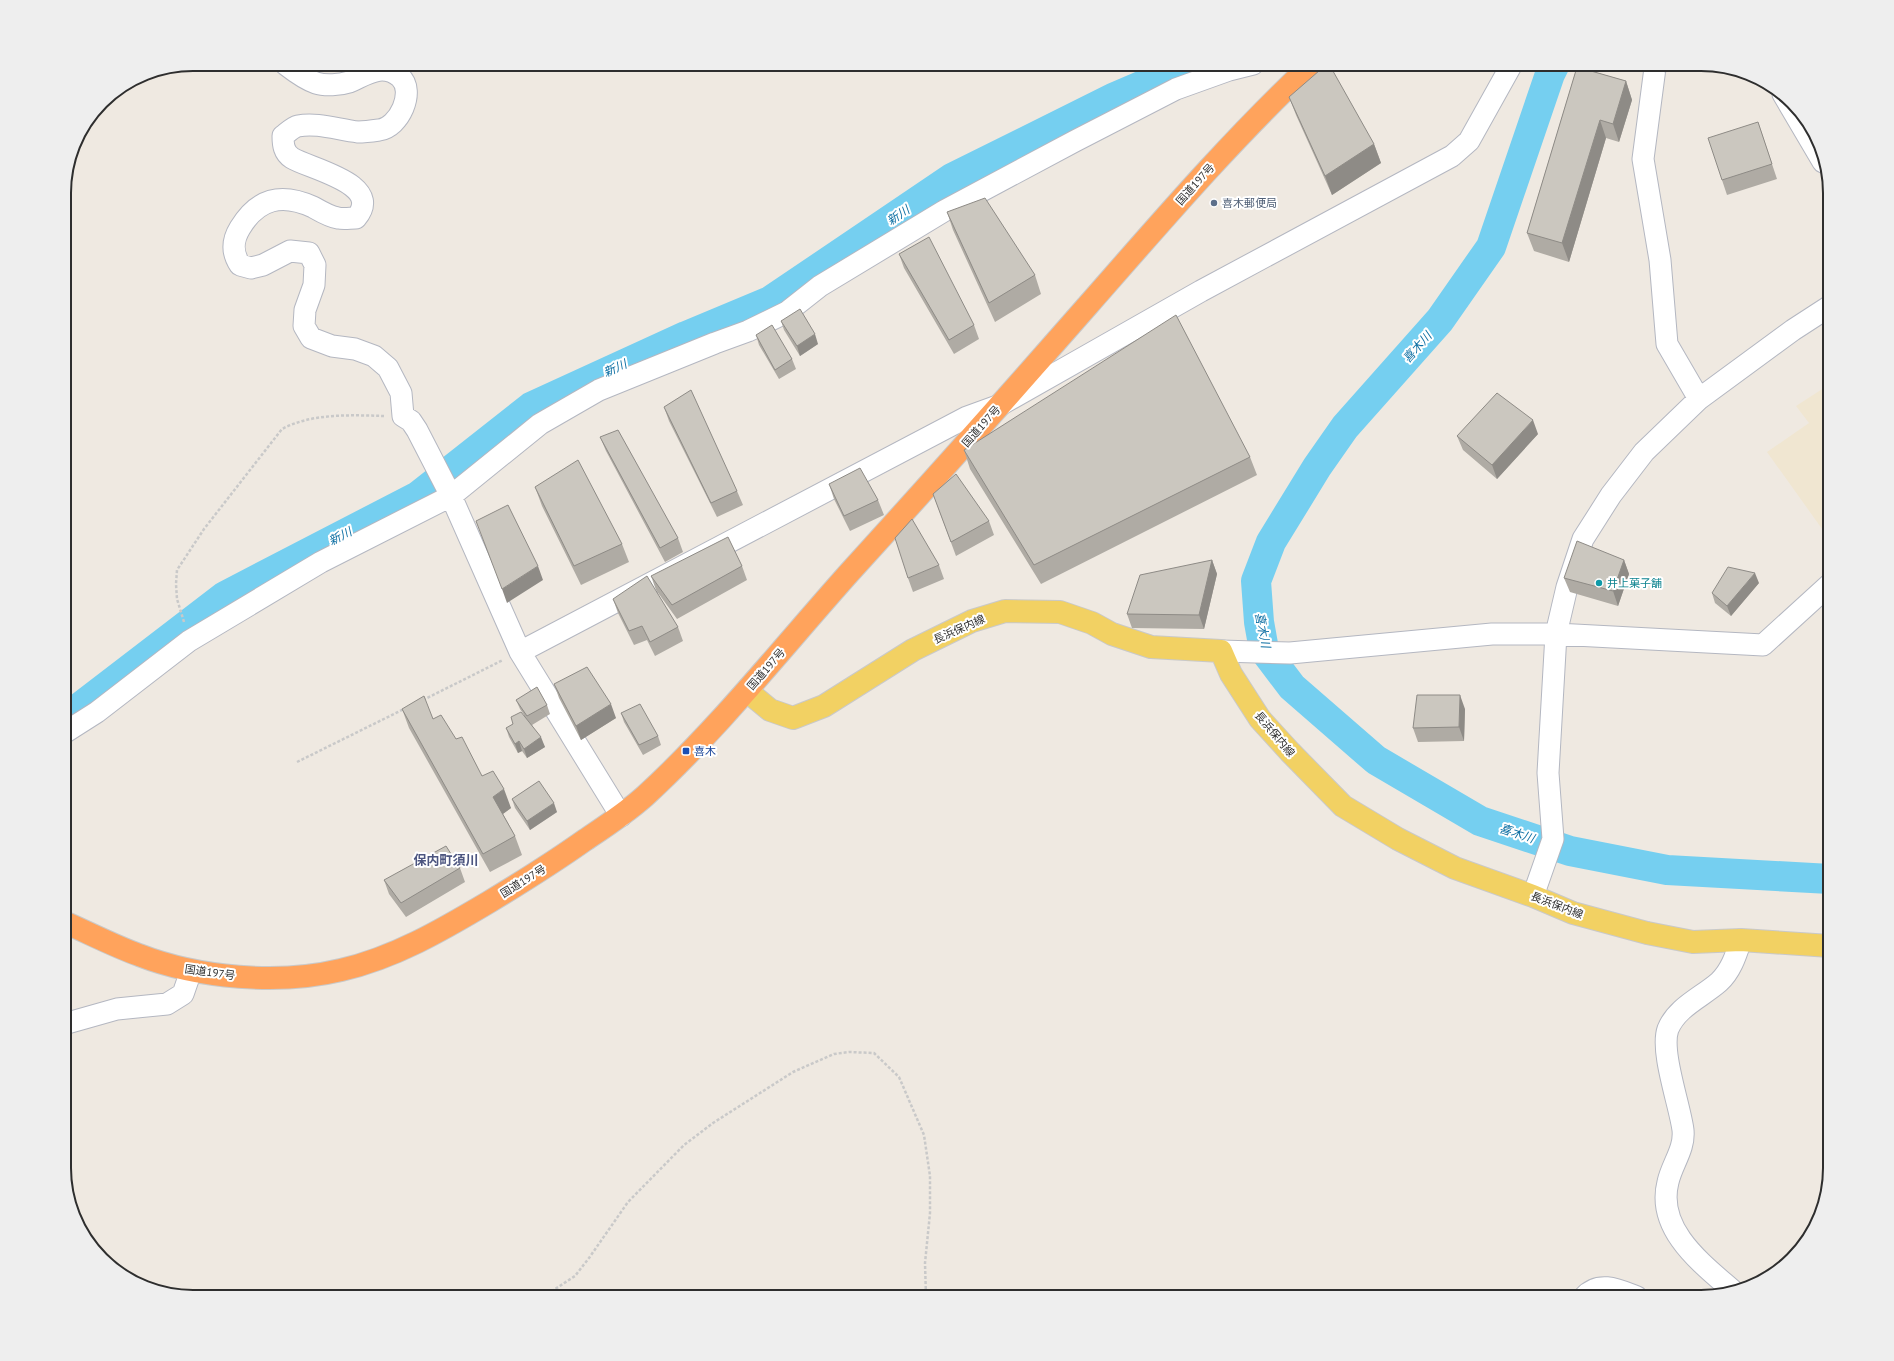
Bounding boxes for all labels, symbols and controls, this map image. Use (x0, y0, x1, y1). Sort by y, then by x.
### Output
street label: 国道197号 (1173, 160, 1217, 208)
place label: 喜木郵便局 (1222, 196, 1277, 210)
marker: 喜木郵便局 (1209, 198, 1219, 208)
water label: 新川 (884, 201, 914, 228)
water label: 喜木川 (1399, 327, 1436, 365)
water label: 新川 (601, 355, 631, 380)
street label: 国道197号 (959, 402, 1003, 450)
water label: 新川 (326, 523, 356, 548)
place label: 井上菓子舗 (1607, 576, 1662, 590)
marker: 井上菓子舗 (1594, 578, 1604, 588)
street label: 長浜保内線 (931, 611, 987, 647)
water label: 喜木川 (1252, 611, 1274, 651)
street label: 国道197号 (744, 645, 788, 693)
street label: 長浜保内線 (1252, 708, 1298, 760)
place label: 喜木 (694, 744, 716, 758)
marker: 喜木 (681, 746, 691, 756)
water label: 喜木川 (1498, 820, 1538, 846)
district label: 保内町須川 (413, 852, 479, 869)
street label: 国道197号 (498, 862, 548, 900)
street label: 長浜保内線 (1529, 889, 1585, 921)
street label: 国道197号 (184, 962, 236, 982)

